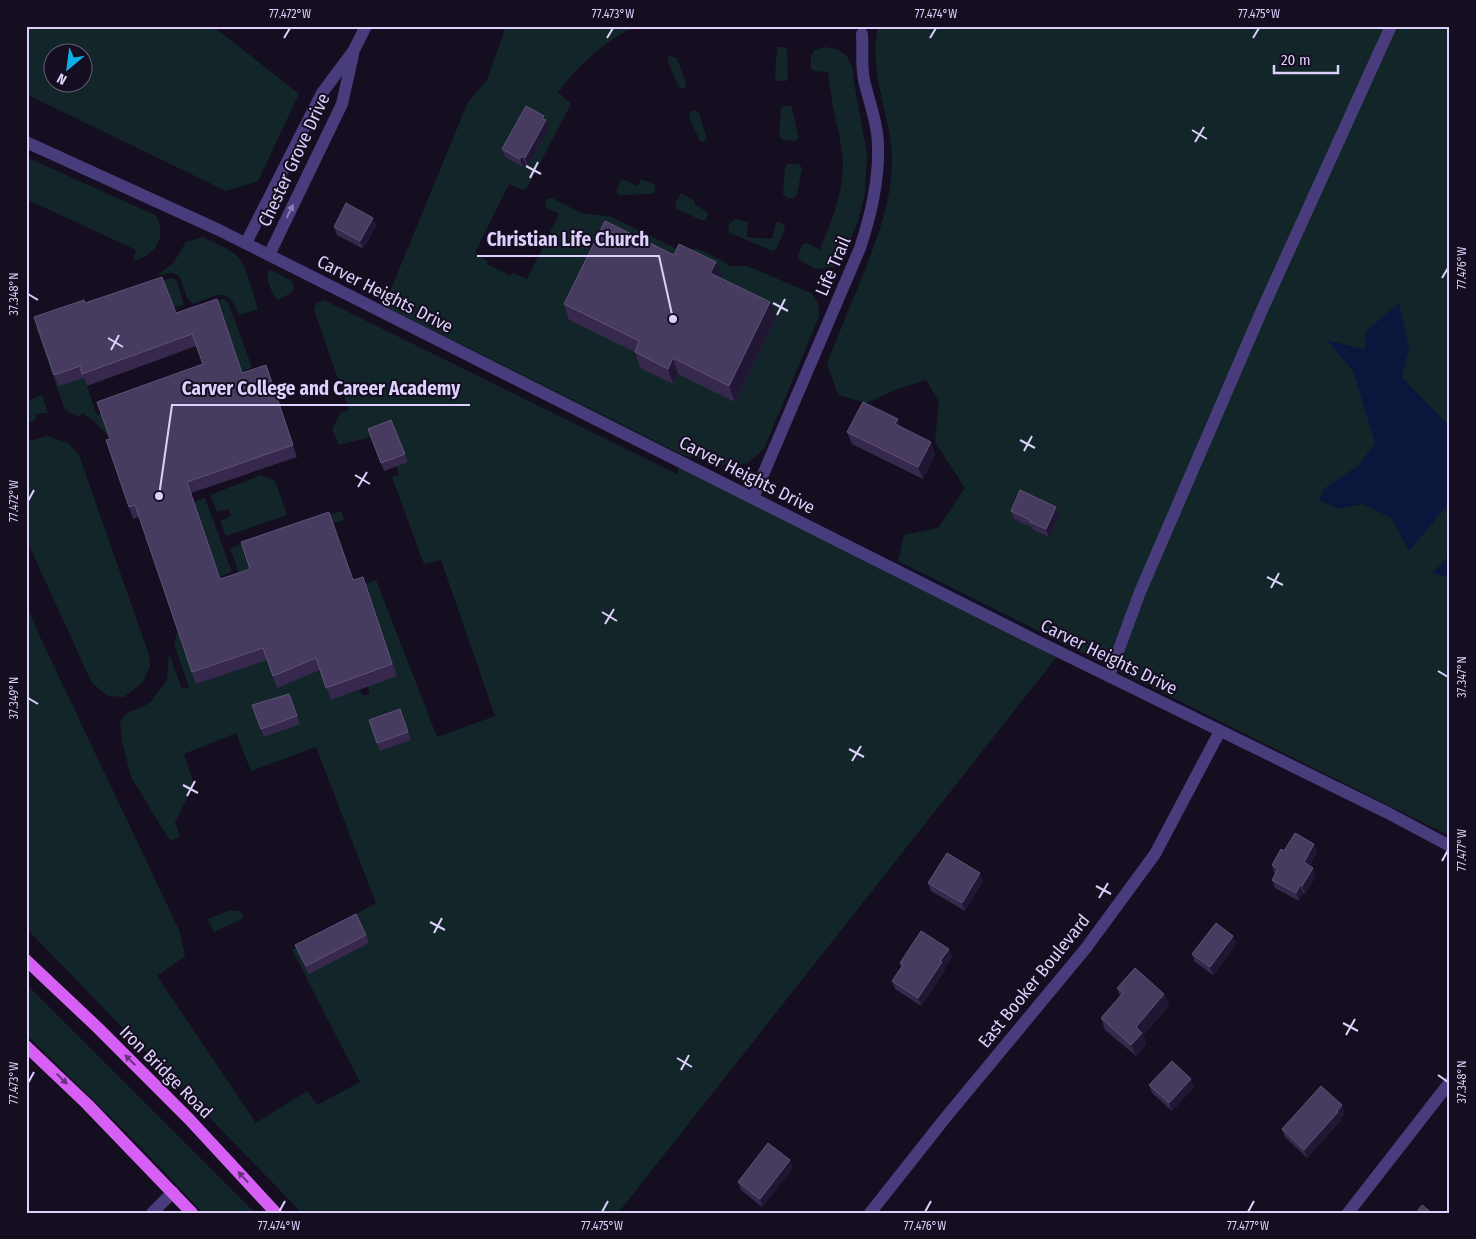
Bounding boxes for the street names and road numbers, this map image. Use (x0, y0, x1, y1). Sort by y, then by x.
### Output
street label: Chester Grove Drive (253, 90, 335, 230)
street label: Life Trail (811, 233, 855, 299)
street label: Carver Heights Drive (313, 250, 457, 338)
street label: Carver Heights Drive (675, 431, 819, 519)
street label: Carver Heights Drive (1037, 614, 1181, 700)
street label: East Booker Boulevard (973, 910, 1095, 1052)
street label: Iron Bridge Road (115, 1021, 217, 1123)

